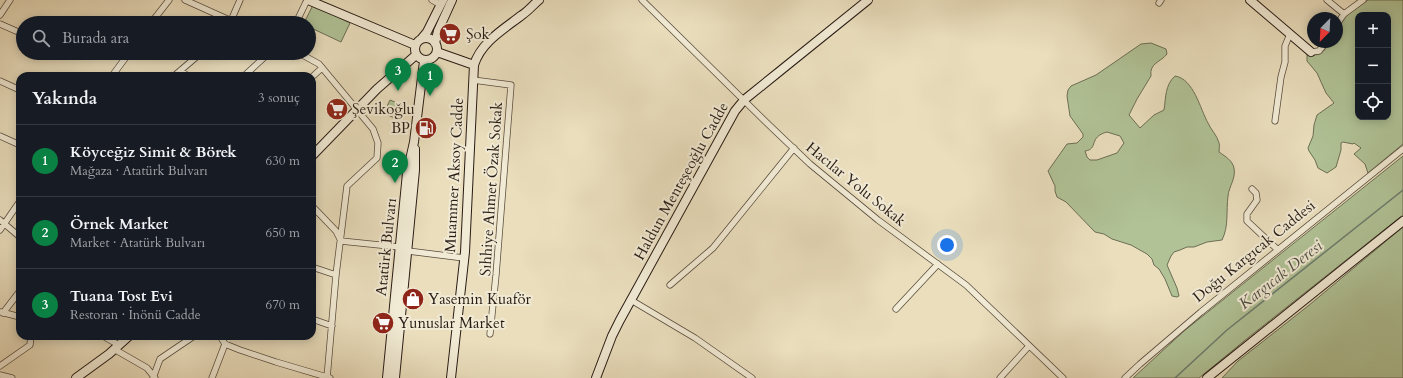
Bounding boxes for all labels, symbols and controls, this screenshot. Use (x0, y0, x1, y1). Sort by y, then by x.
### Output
north arrow (1307, 12, 1343, 48)
map controls (1355, 12, 1391, 120)
button: + (1355, 12, 1391, 48)
search box (16, 16, 316, 60)
supermarket icon: Şok (437, 21, 463, 47)
place label: Şok (466, 24, 490, 44)
icon: search (30, 27, 52, 49)
text: Burada ara (62, 28, 129, 48)
button: − (1355, 48, 1391, 84)
pin: 3 (385, 58, 411, 91)
pin: 1 (417, 63, 443, 96)
button: locate (1355, 84, 1391, 120)
text: Yakında (32, 87, 97, 110)
text: 3 sonuç (258, 89, 300, 107)
supermarket icon: Şevikoğlu (324, 96, 350, 122)
street label: Muammer Aksoy Cadde (440, 97, 468, 253)
street label: Haldun Menteşeoğlu Cadde (629, 98, 733, 264)
place label: Şevikoğlu (352, 99, 415, 119)
street label: Sıhhiye Ahmet Özak Sokak (475, 101, 507, 277)
fuel station icon: BP (413, 115, 439, 141)
place label: BP (391, 118, 410, 138)
street label: Hacılar Yolu Sokak (802, 137, 910, 231)
text: Köyceğiz Simit & Börek (70, 142, 237, 162)
pin: 2 (382, 150, 408, 183)
text: 1 (42, 152, 48, 170)
text: 630 m (266, 152, 300, 170)
text: Mağaza · Atatürk Bulvarı (70, 162, 208, 180)
street label: Doğu Kargıcak Caddesi (1189, 195, 1319, 307)
street label: Atatürk Bulvarı (371, 197, 401, 297)
text: Örnek Market (70, 214, 168, 234)
text: 2 (42, 224, 48, 242)
text: 650 m (266, 224, 300, 242)
text: Market · Atatürk Bulvarı (70, 234, 205, 252)
your location (937, 235, 957, 255)
water label: Kargıcak Deresi (1234, 235, 1328, 314)
text: Tuana Tost Evi (70, 286, 173, 306)
shop icon: Yasemin Kuaför (400, 286, 426, 312)
place label: Yasemin Kuaför (428, 289, 532, 309)
text: 3 (42, 296, 48, 314)
text: 670 m (266, 296, 300, 314)
text: Restoran · İnönü Cadde (70, 306, 201, 324)
supermarket icon: Yunuslar Market (370, 310, 396, 336)
place label: Yunuslar Market (398, 313, 505, 333)

